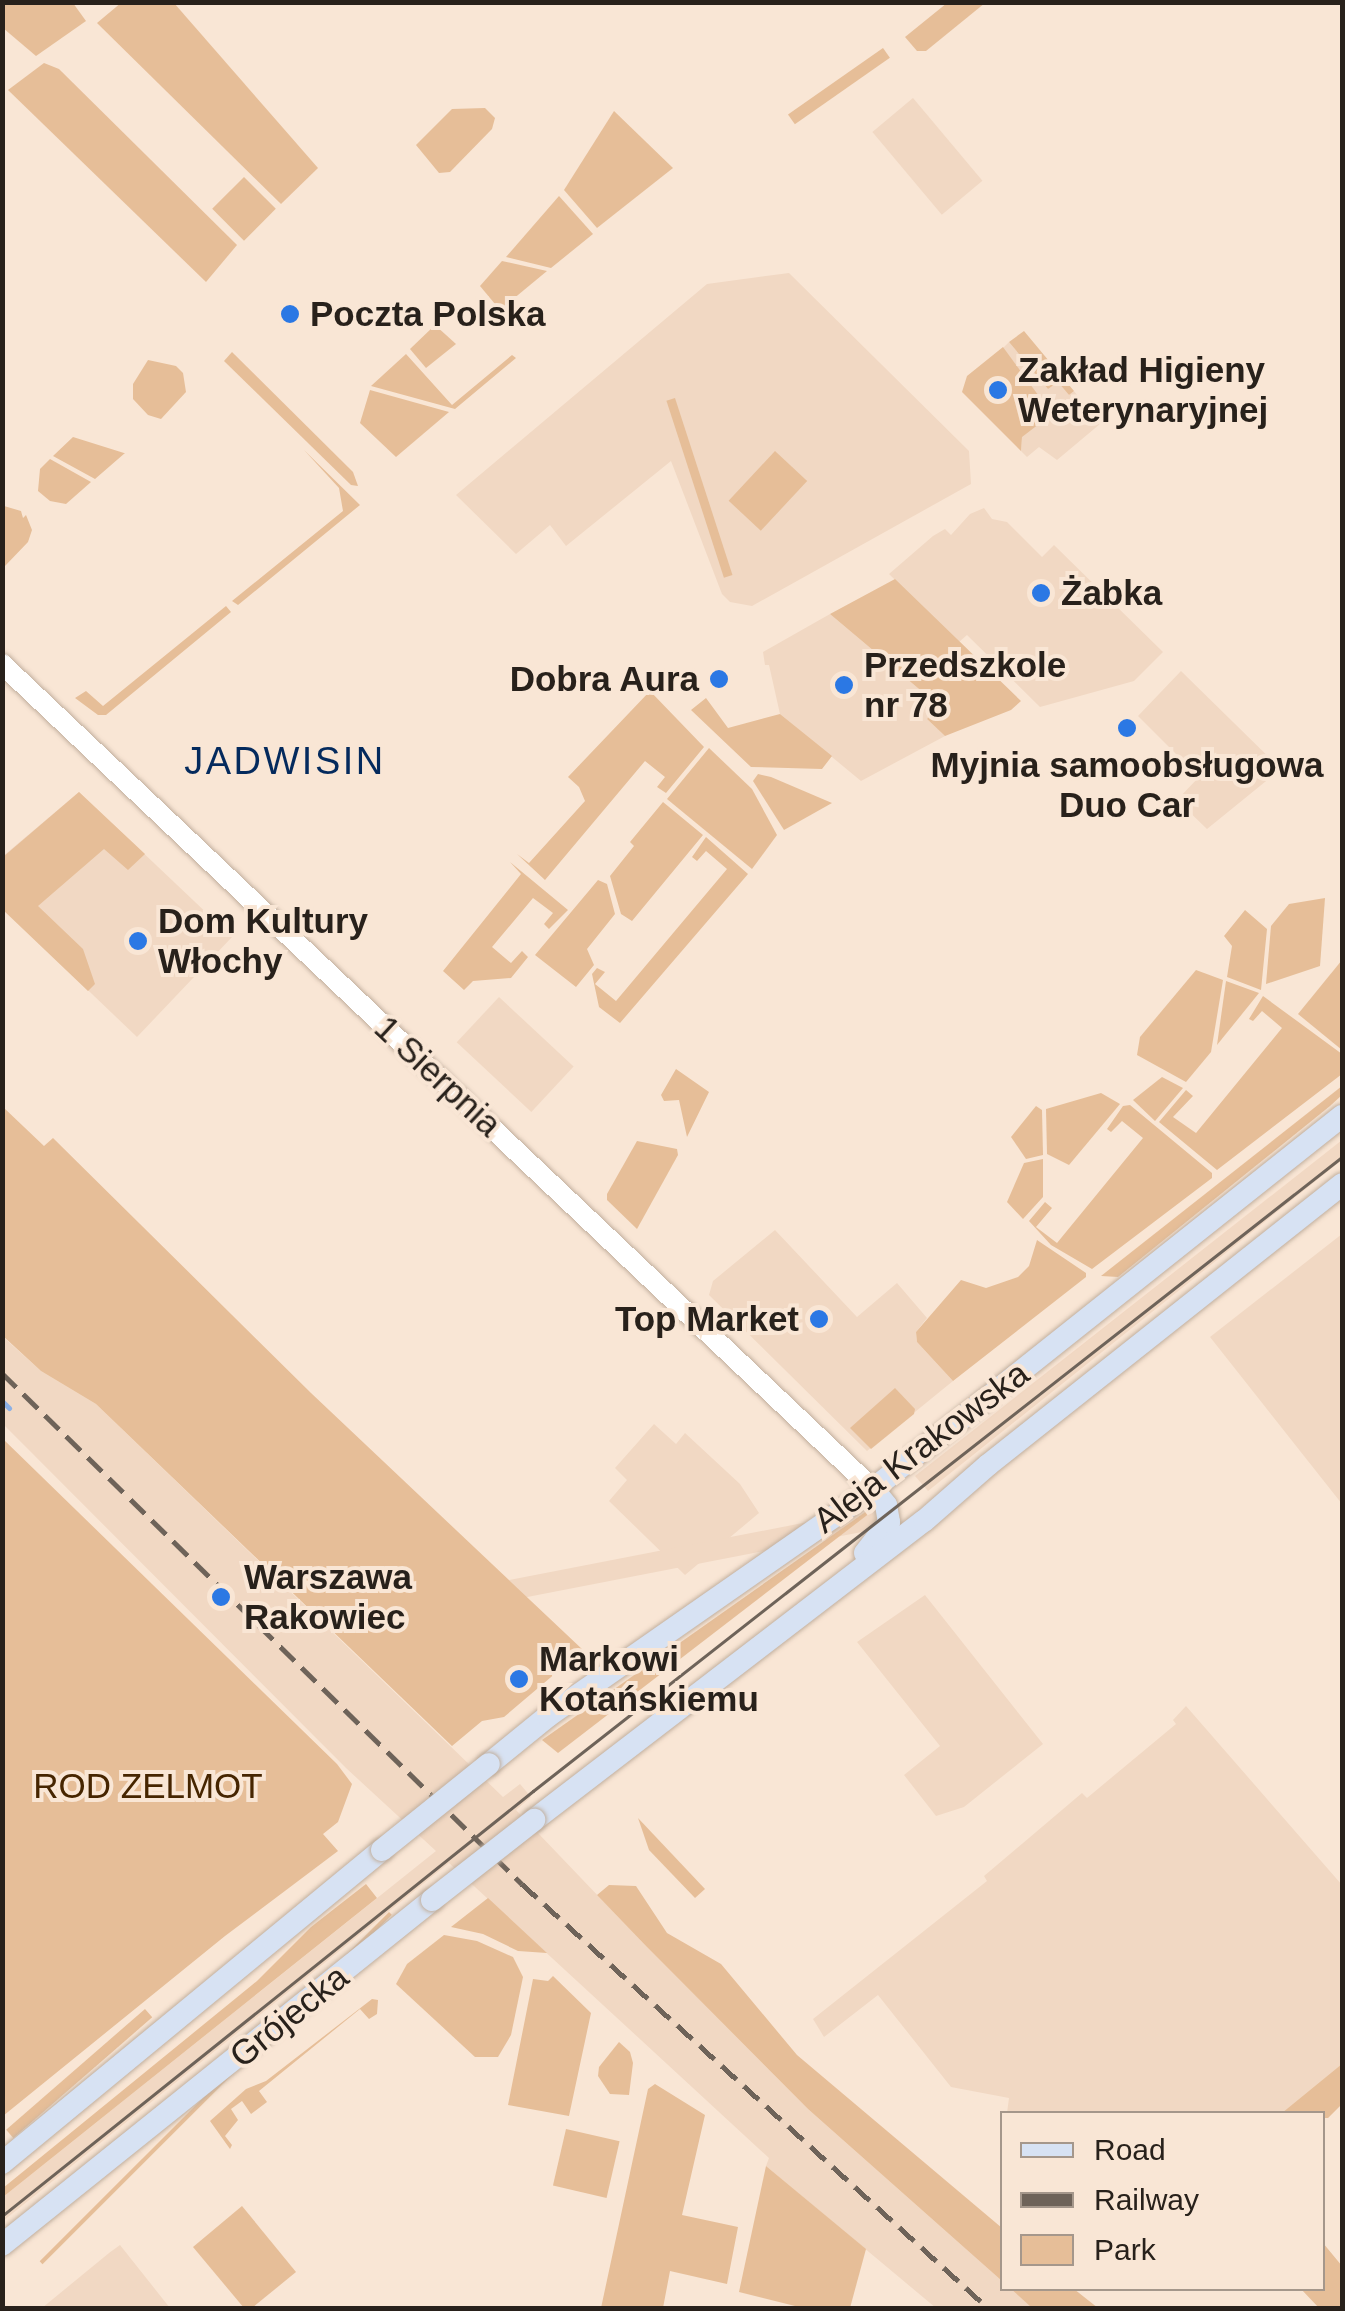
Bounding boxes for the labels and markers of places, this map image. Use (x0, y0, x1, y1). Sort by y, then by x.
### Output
place label: Poczta Polska (310, 293, 545, 335)
marker: Poczta Polska (279, 303, 301, 325)
place label: Zakład Higieny Weterynaryjnej (1018, 349, 1268, 431)
marker: Zakład Higieny Weterynaryjnej (987, 379, 1009, 401)
place label: Żabka (1061, 572, 1162, 614)
marker: Żabka (1030, 582, 1052, 604)
place label: Przedszkole nr 78 (864, 644, 1066, 726)
place label: Dobra Aura (508, 658, 699, 700)
marker: Dobra Aura (708, 668, 730, 690)
marker: Przedszkole nr 78 (833, 674, 855, 696)
marker: Myjnia samoobsługowa Duo Car (1116, 717, 1138, 739)
place label: Myjnia samoobsługowa Duo Car (931, 744, 1323, 826)
place label: Dom Kultury Włochy (158, 900, 368, 982)
marker: Dom Kultury Włochy (127, 930, 149, 952)
place label: Top Market (615, 1298, 799, 1340)
marker: Top Market (808, 1308, 830, 1330)
place label: Warszawa Rakowiec (244, 1556, 412, 1638)
marker: Warszawa Rakowiec (208, 1584, 234, 1610)
place label: Markowi Kotańskiemu (539, 1638, 759, 1720)
marker: Markowi Kotańskiemu (508, 1668, 530, 1690)

